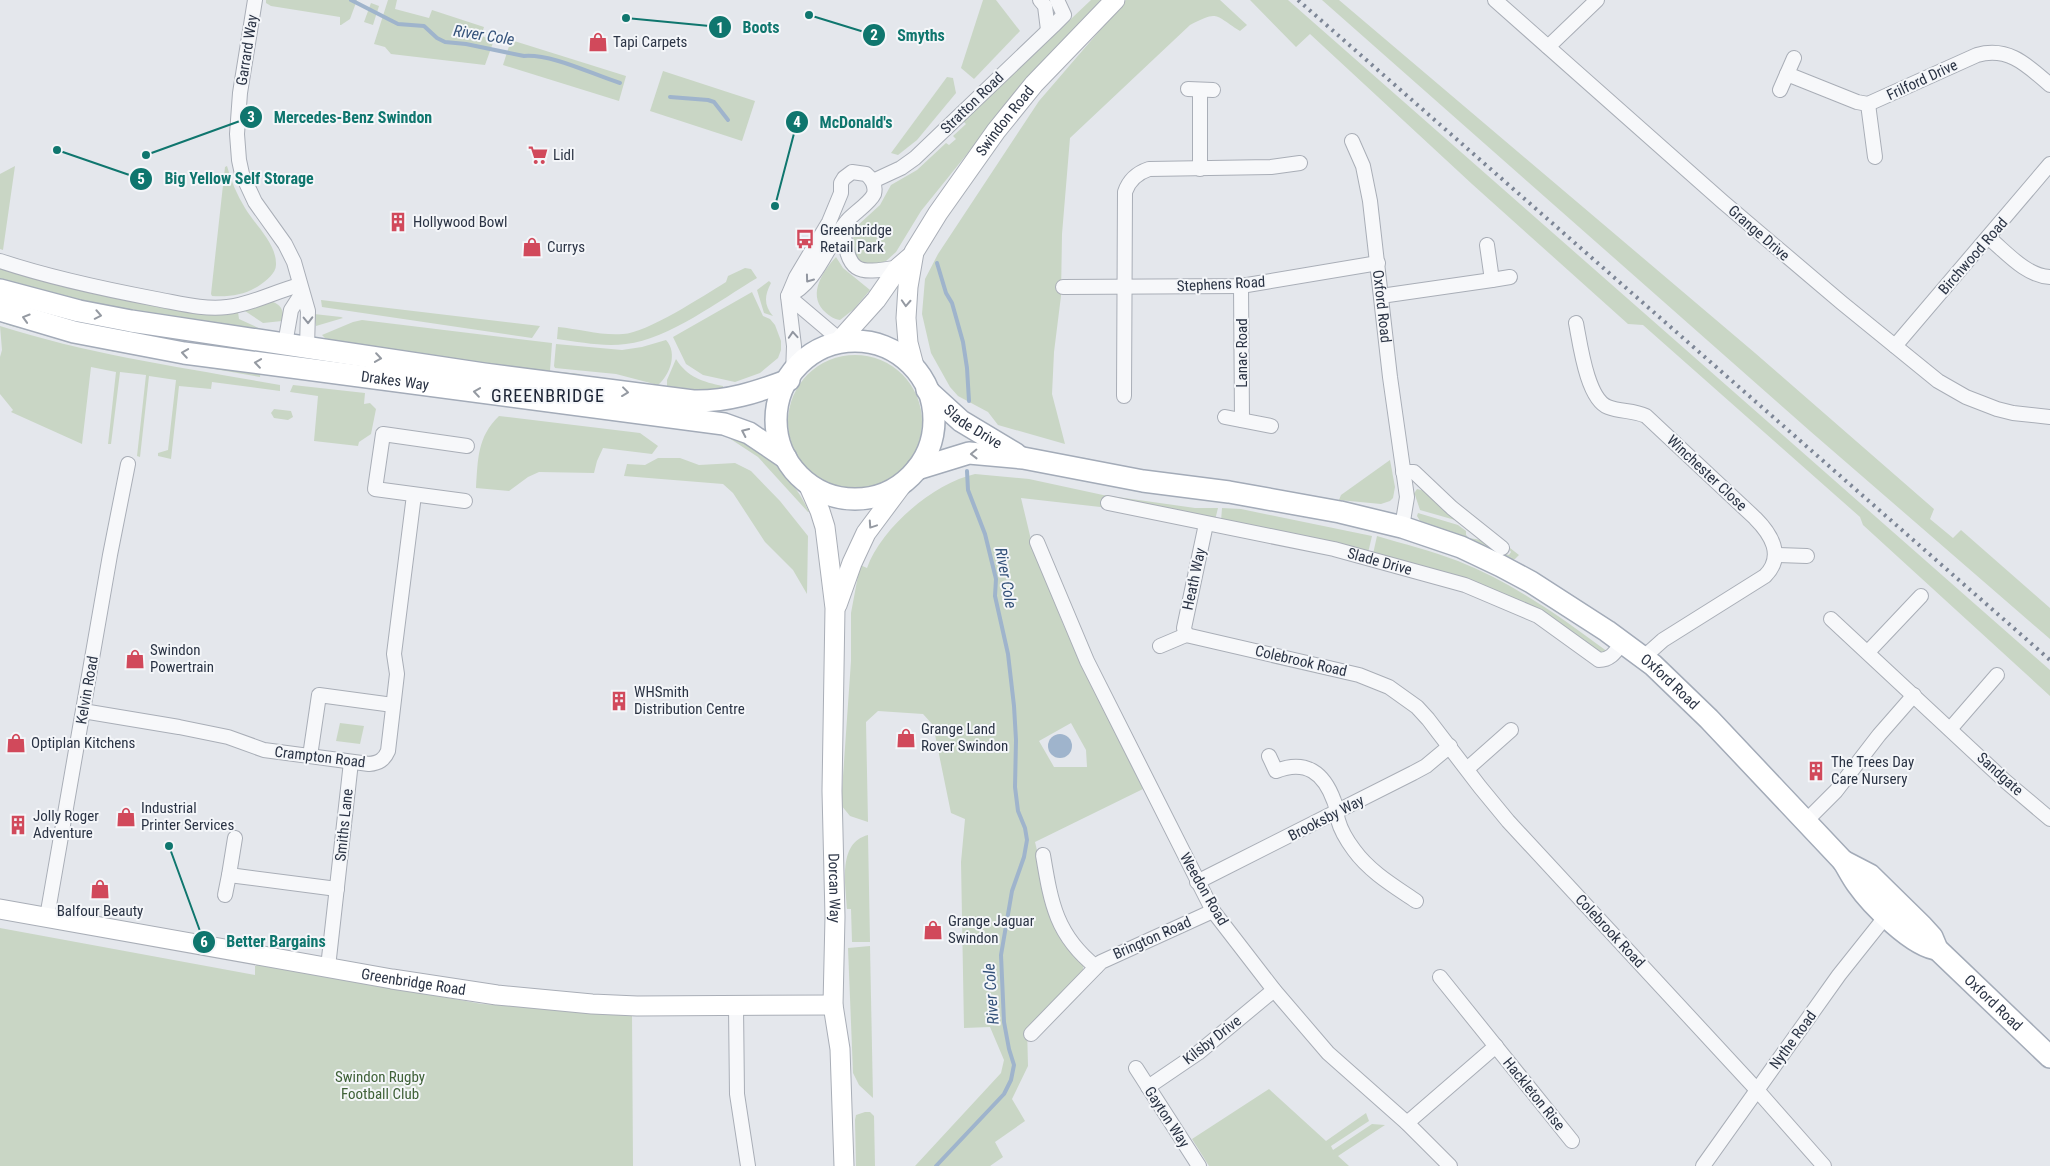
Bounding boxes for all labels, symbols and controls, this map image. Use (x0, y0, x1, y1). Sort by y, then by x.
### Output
callout: Boots (708, 12, 790, 43)
street label: Garrard Way (232, 13, 262, 87)
text: Boots (742, 18, 780, 37)
text: 1 (716, 19, 724, 37)
callout: Smyths (862, 20, 954, 51)
water label: River Cole (452, 21, 516, 49)
text: 2 (870, 26, 878, 44)
text: Smyths (897, 26, 945, 45)
shop icon: Tapi Carpets (587, 31, 609, 53)
place label: Tapi Carpets (613, 33, 688, 51)
street label: Frilford Drive (1884, 56, 1960, 104)
street label: Stratton Road (937, 68, 1007, 138)
street label: Swindon Road (972, 82, 1038, 160)
callout: Mercedes-Benz Swindon (239, 102, 442, 133)
callout: McDonald's (785, 107, 903, 138)
text: 3 (247, 108, 255, 126)
text: Mercedes-Benz Swindon (274, 108, 432, 127)
text: 4 (793, 113, 801, 131)
text: McDonald's (820, 113, 893, 132)
supermarket icon: Lidl (527, 144, 549, 166)
place label: Lidl (553, 146, 574, 164)
callout: Big Yellow Self Storage (129, 163, 323, 194)
text: Big Yellow Self Storage (164, 169, 314, 188)
text: 5 (137, 170, 145, 188)
street label: Grange Drive (1725, 201, 1793, 265)
building icon: Hollywood Bowl (387, 211, 409, 233)
place label: Hollywood Bowl (413, 213, 508, 231)
street label: Birchwood Road (1935, 214, 2011, 298)
place label: Greenbridge Retail Park (820, 221, 892, 256)
bus stop icon: Greenbridge Retail Park (794, 228, 816, 250)
shop icon: Currys (521, 236, 543, 258)
place label: Currys (547, 238, 585, 256)
street label: Oxford Road (1369, 269, 1395, 344)
one-way arrow (806, 273, 815, 283)
street label: Stephens Road (1176, 273, 1266, 295)
one-way arrow (901, 299, 912, 307)
one-way arrow (94, 309, 102, 320)
one-way arrow (23, 314, 31, 324)
one-way arrow (303, 316, 313, 324)
street label: Lanac Road (1233, 318, 1251, 388)
one-way arrow (788, 330, 799, 338)
one-way arrow (181, 348, 189, 358)
one-way arrow (374, 352, 382, 363)
one-way arrow (253, 359, 262, 369)
street label: Drakes Way (360, 367, 430, 394)
district label: GREENBRIDGE (491, 385, 605, 406)
one-way arrow (622, 386, 630, 397)
one-way arrow (472, 387, 480, 398)
street label: Slade Drive (940, 401, 1005, 452)
one-way arrow (741, 428, 750, 438)
street label: Winchester Close (1663, 431, 1751, 515)
one-way arrow (970, 449, 978, 459)
one-way arrow (869, 519, 878, 529)
street label: Slade Drive (1345, 544, 1414, 579)
water label: River Cole (991, 546, 1021, 610)
street label: Heath Way (1179, 546, 1209, 612)
place label: Swindon Powertrain (150, 641, 214, 676)
street label: Colebrook Road (1253, 642, 1349, 680)
shop icon: Swindon Powertrain (124, 648, 146, 670)
street label: Oxford Road (1637, 650, 1703, 713)
street label: Kelvin Road (72, 654, 102, 726)
place label: WHSmith Distribution Centre (634, 683, 745, 718)
building icon: WHSmith Distribution Centre (608, 690, 630, 712)
place label: Grange Land Rover Swindon (921, 720, 1008, 755)
shop icon: Grange Land Rover Swindon (895, 727, 917, 749)
shop icon: Optiplan Kitchens (5, 732, 27, 754)
place label: Optiplan Kitchens (31, 734, 136, 752)
street label: Crampton Road (274, 743, 366, 771)
street label: Sandgate (1973, 749, 2027, 799)
place label: The Trees Day Care Nursery (1831, 753, 1914, 788)
building icon: The Trees Day Care Nursery (1805, 760, 1827, 782)
street label: Smiths Lane (331, 788, 357, 862)
street label: Brooksby Way (1285, 791, 1367, 845)
place label: Industrial Printer Services (141, 799, 234, 834)
shop icon: Industrial Printer Services (115, 806, 137, 828)
place label: Jolly Roger Adventure (33, 807, 99, 842)
building icon: Jolly Roger Adventure (7, 814, 29, 836)
street label: Weedon Road (1176, 849, 1232, 929)
street label: Dorcan Way (824, 853, 844, 923)
shop icon: Balfour Beauty (89, 878, 111, 900)
street label: Colebrook Road (1571, 891, 1649, 971)
place label: Balfour Beauty (57, 902, 143, 920)
place label: Grange Jaguar Swindon (948, 912, 1035, 947)
street label: Brington Road (1110, 913, 1194, 963)
shop icon: Grange Jaguar Swindon (922, 919, 944, 941)
callout: Better Bargains (191, 926, 336, 957)
text: Better Bargains (226, 932, 326, 951)
text: 6 (200, 933, 208, 951)
water label: River Cole (979, 963, 1003, 1025)
street label: Greenbridge Road (360, 965, 467, 999)
street label: Oxford Road (1961, 971, 2026, 1035)
street label: Nythe Road (1766, 1007, 1820, 1073)
street label: Kilsby Drive (1179, 1012, 1245, 1068)
street label: Hackleton Rise (1499, 1054, 1569, 1134)
park label: Swindon Rugby Football Club (335, 1068, 425, 1103)
street label: Gayton Way (1141, 1083, 1193, 1151)

